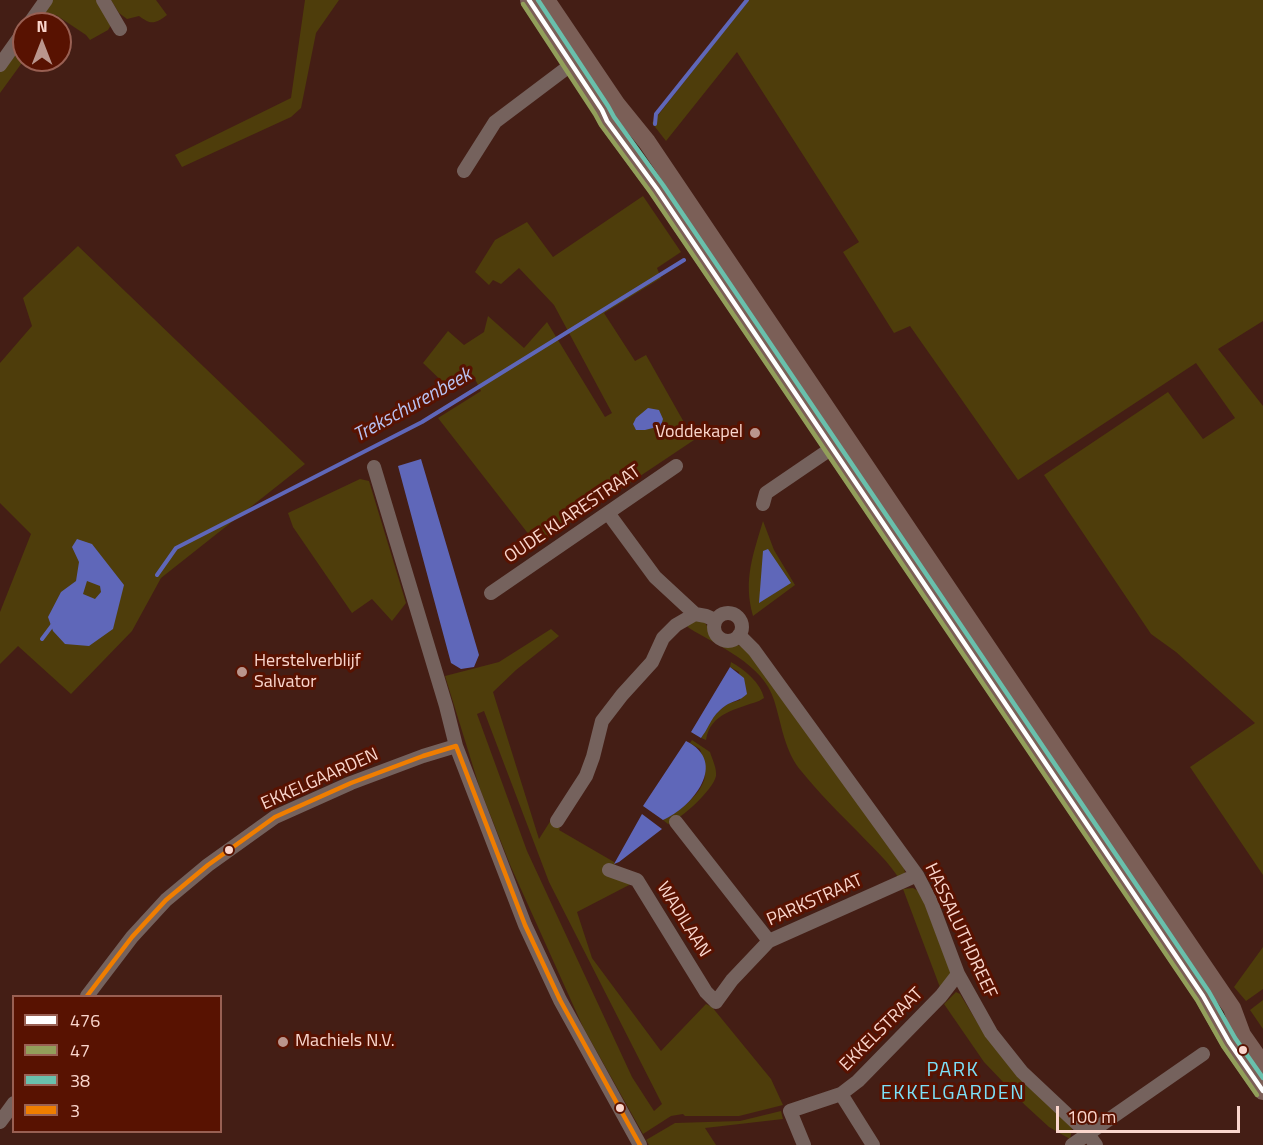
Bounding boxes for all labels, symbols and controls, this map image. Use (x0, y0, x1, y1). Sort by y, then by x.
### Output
north arrow (12, 12, 72, 72)
text: N (36, 14, 48, 38)
water label: Trekschurenbeek (350, 364, 476, 448)
place label: Voddekapel (655, 422, 743, 444)
marker: Voddekapel (748, 426, 762, 440)
street label: OUDE KLARESTRAAT (501, 461, 645, 569)
place label: Herstelverblijf Salvator (254, 651, 361, 694)
marker: Herstelverblijf Salvator (235, 665, 249, 679)
street label: EKKELGAARDEN (258, 745, 382, 815)
unlabelled marker (223, 844, 235, 856)
street label: HASSALUTHDREEF (919, 860, 1001, 1002)
street label: PARKSTRAAT (764, 870, 866, 932)
street label: WADILAAN (651, 878, 715, 962)
street label: EKKELSTRAAT (836, 984, 928, 1076)
legend (12, 995, 222, 1133)
text: 476 (70, 1007, 100, 1034)
place label: Machiels N.V. (295, 1031, 395, 1053)
marker: Machiels N.V. (276, 1035, 290, 1049)
text: 47 (70, 1037, 90, 1064)
unlabelled marker (1237, 1044, 1249, 1056)
district label: PARK EKKELGARDEN (881, 1059, 1025, 1106)
text: 38 (70, 1067, 90, 1094)
scale bar (1059, 1094, 1244, 1132)
text: 3 (70, 1097, 80, 1124)
unlabelled marker (614, 1102, 626, 1114)
text: 100 m (1067, 1103, 1116, 1130)

